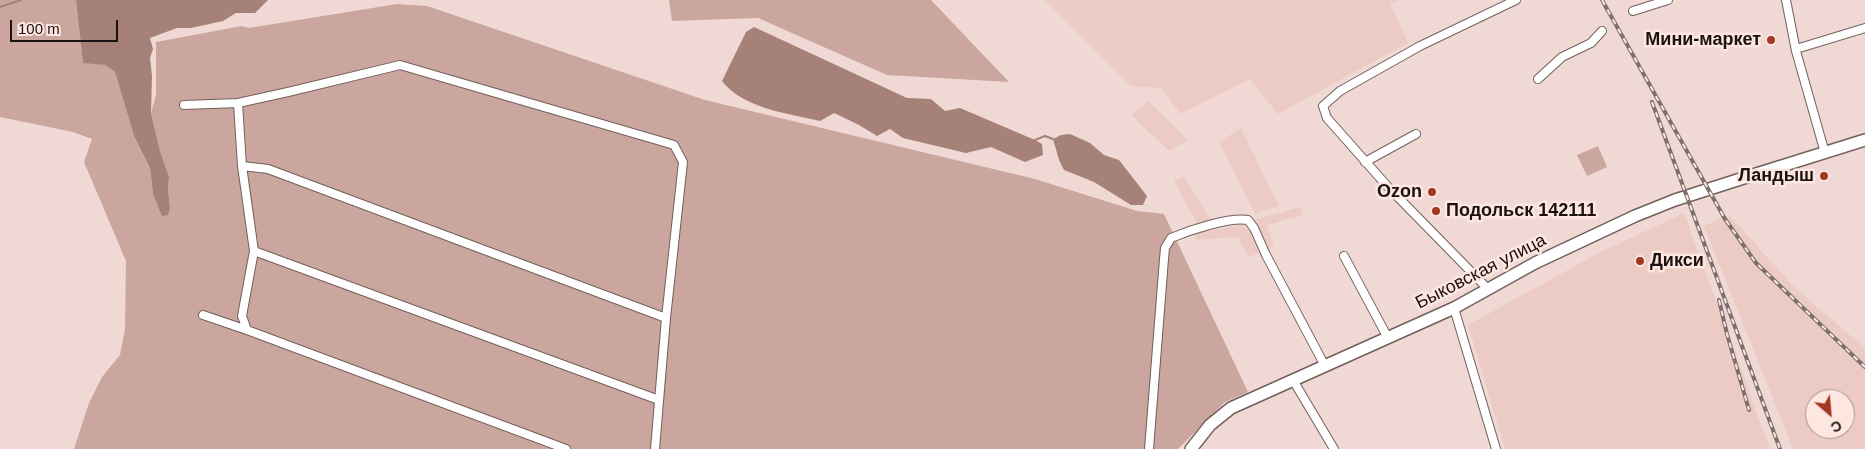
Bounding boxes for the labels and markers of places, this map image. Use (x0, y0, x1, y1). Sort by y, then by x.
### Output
place label: Мини-маркет (1645, 29, 1761, 51)
marker: Мини-маркет (1765, 34, 1777, 46)
place label: Ландыш (1738, 165, 1814, 187)
marker: Ландыш (1818, 170, 1830, 182)
place label: Ozon (1377, 181, 1422, 203)
marker: Ozon (1426, 186, 1438, 198)
place label: Подольск 142111 (1446, 200, 1596, 222)
marker: Подольск 142111 (1430, 205, 1442, 217)
place label: Дикси (1650, 250, 1704, 272)
marker: Дикси (1634, 255, 1646, 267)

